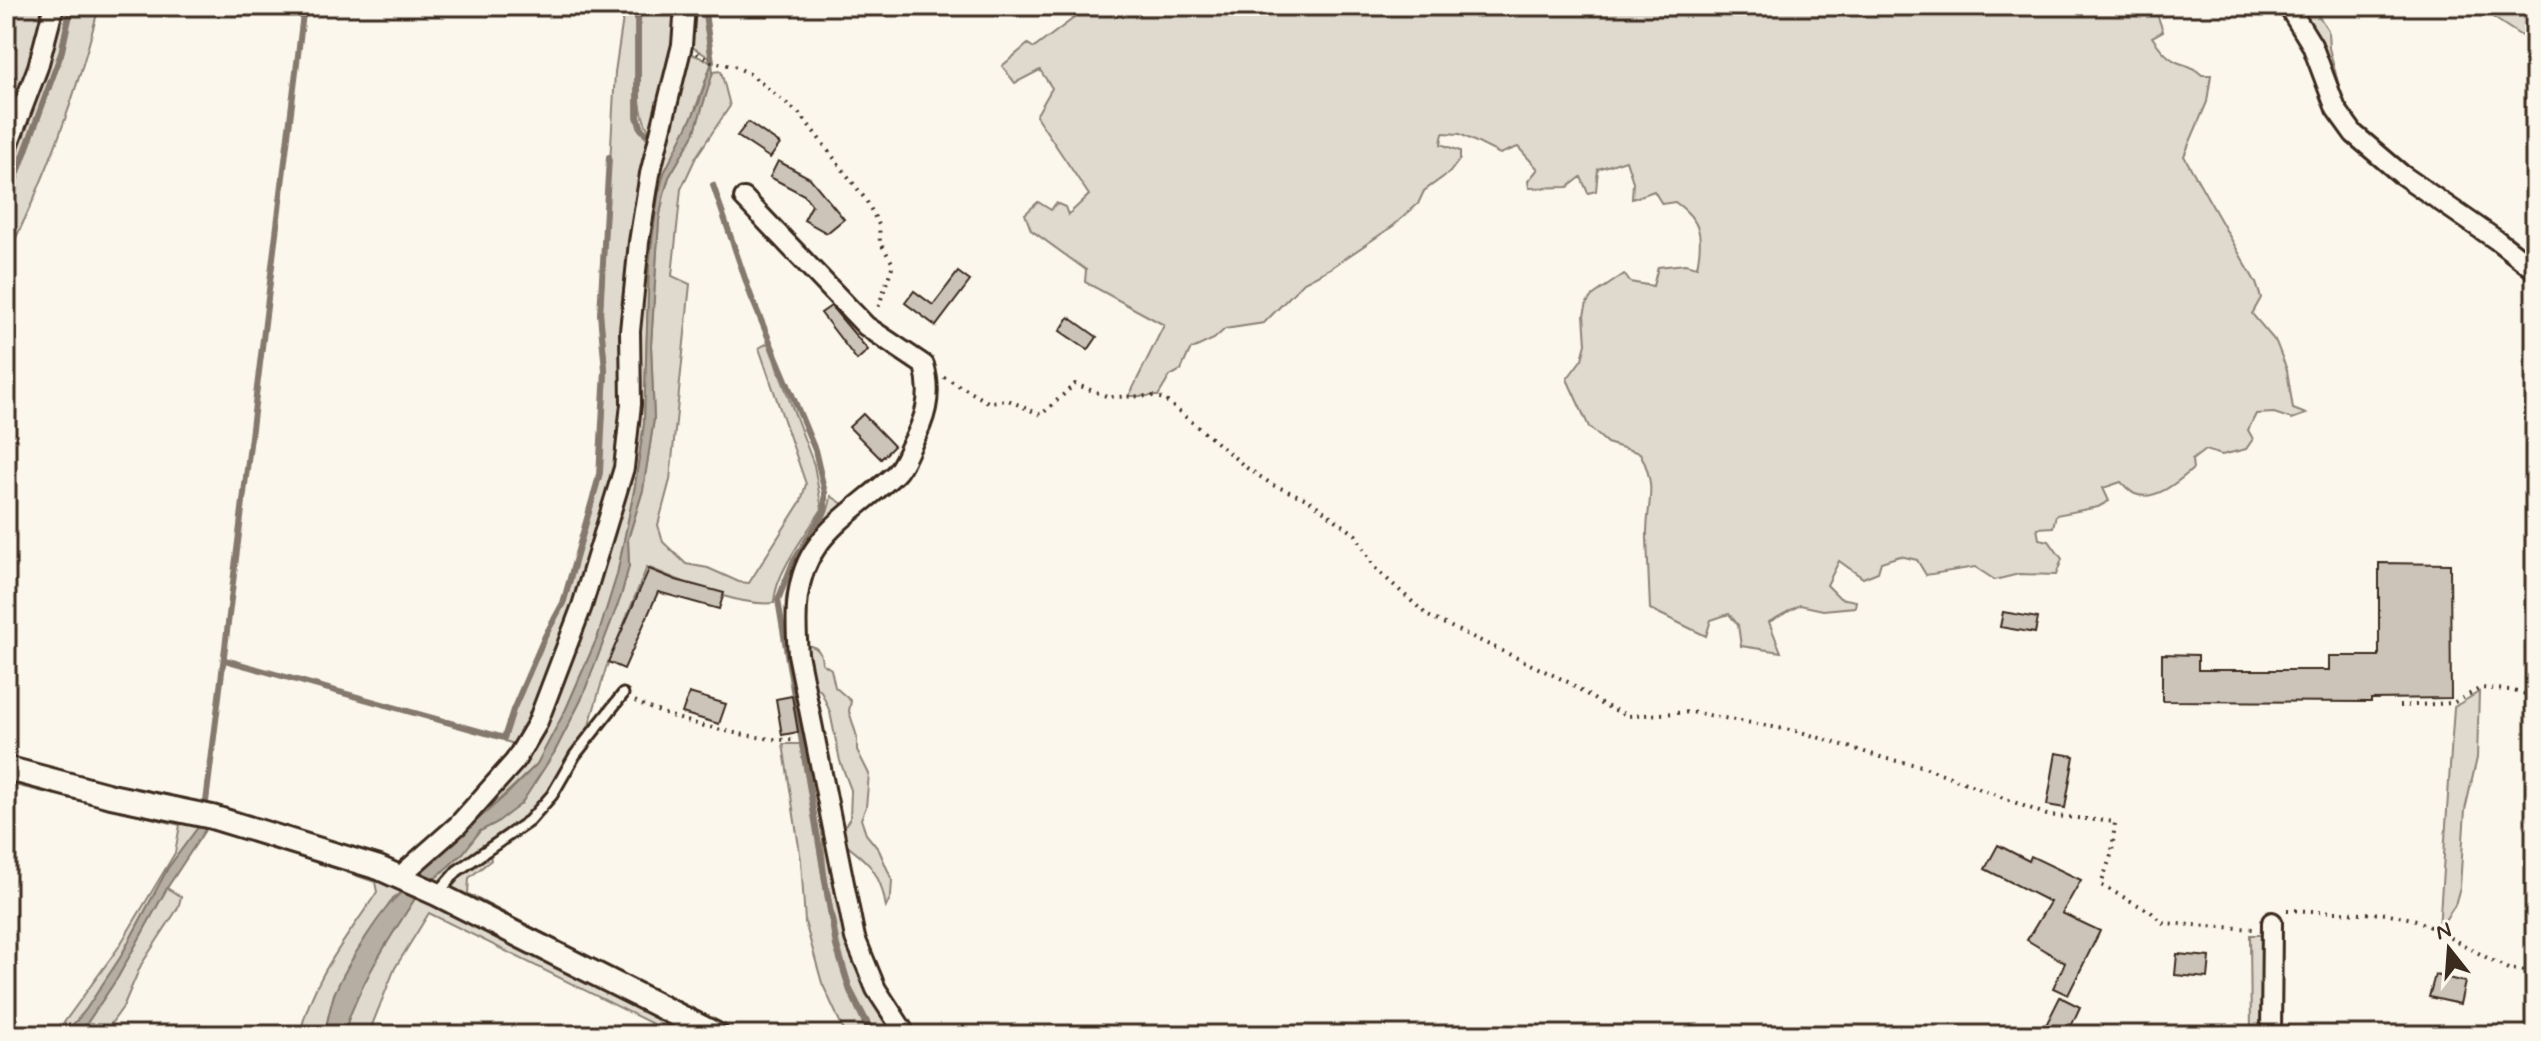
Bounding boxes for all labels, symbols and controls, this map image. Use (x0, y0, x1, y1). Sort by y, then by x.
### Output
north arrow (2409, 909, 2489, 989)
text: N (2433, 916, 2455, 947)

